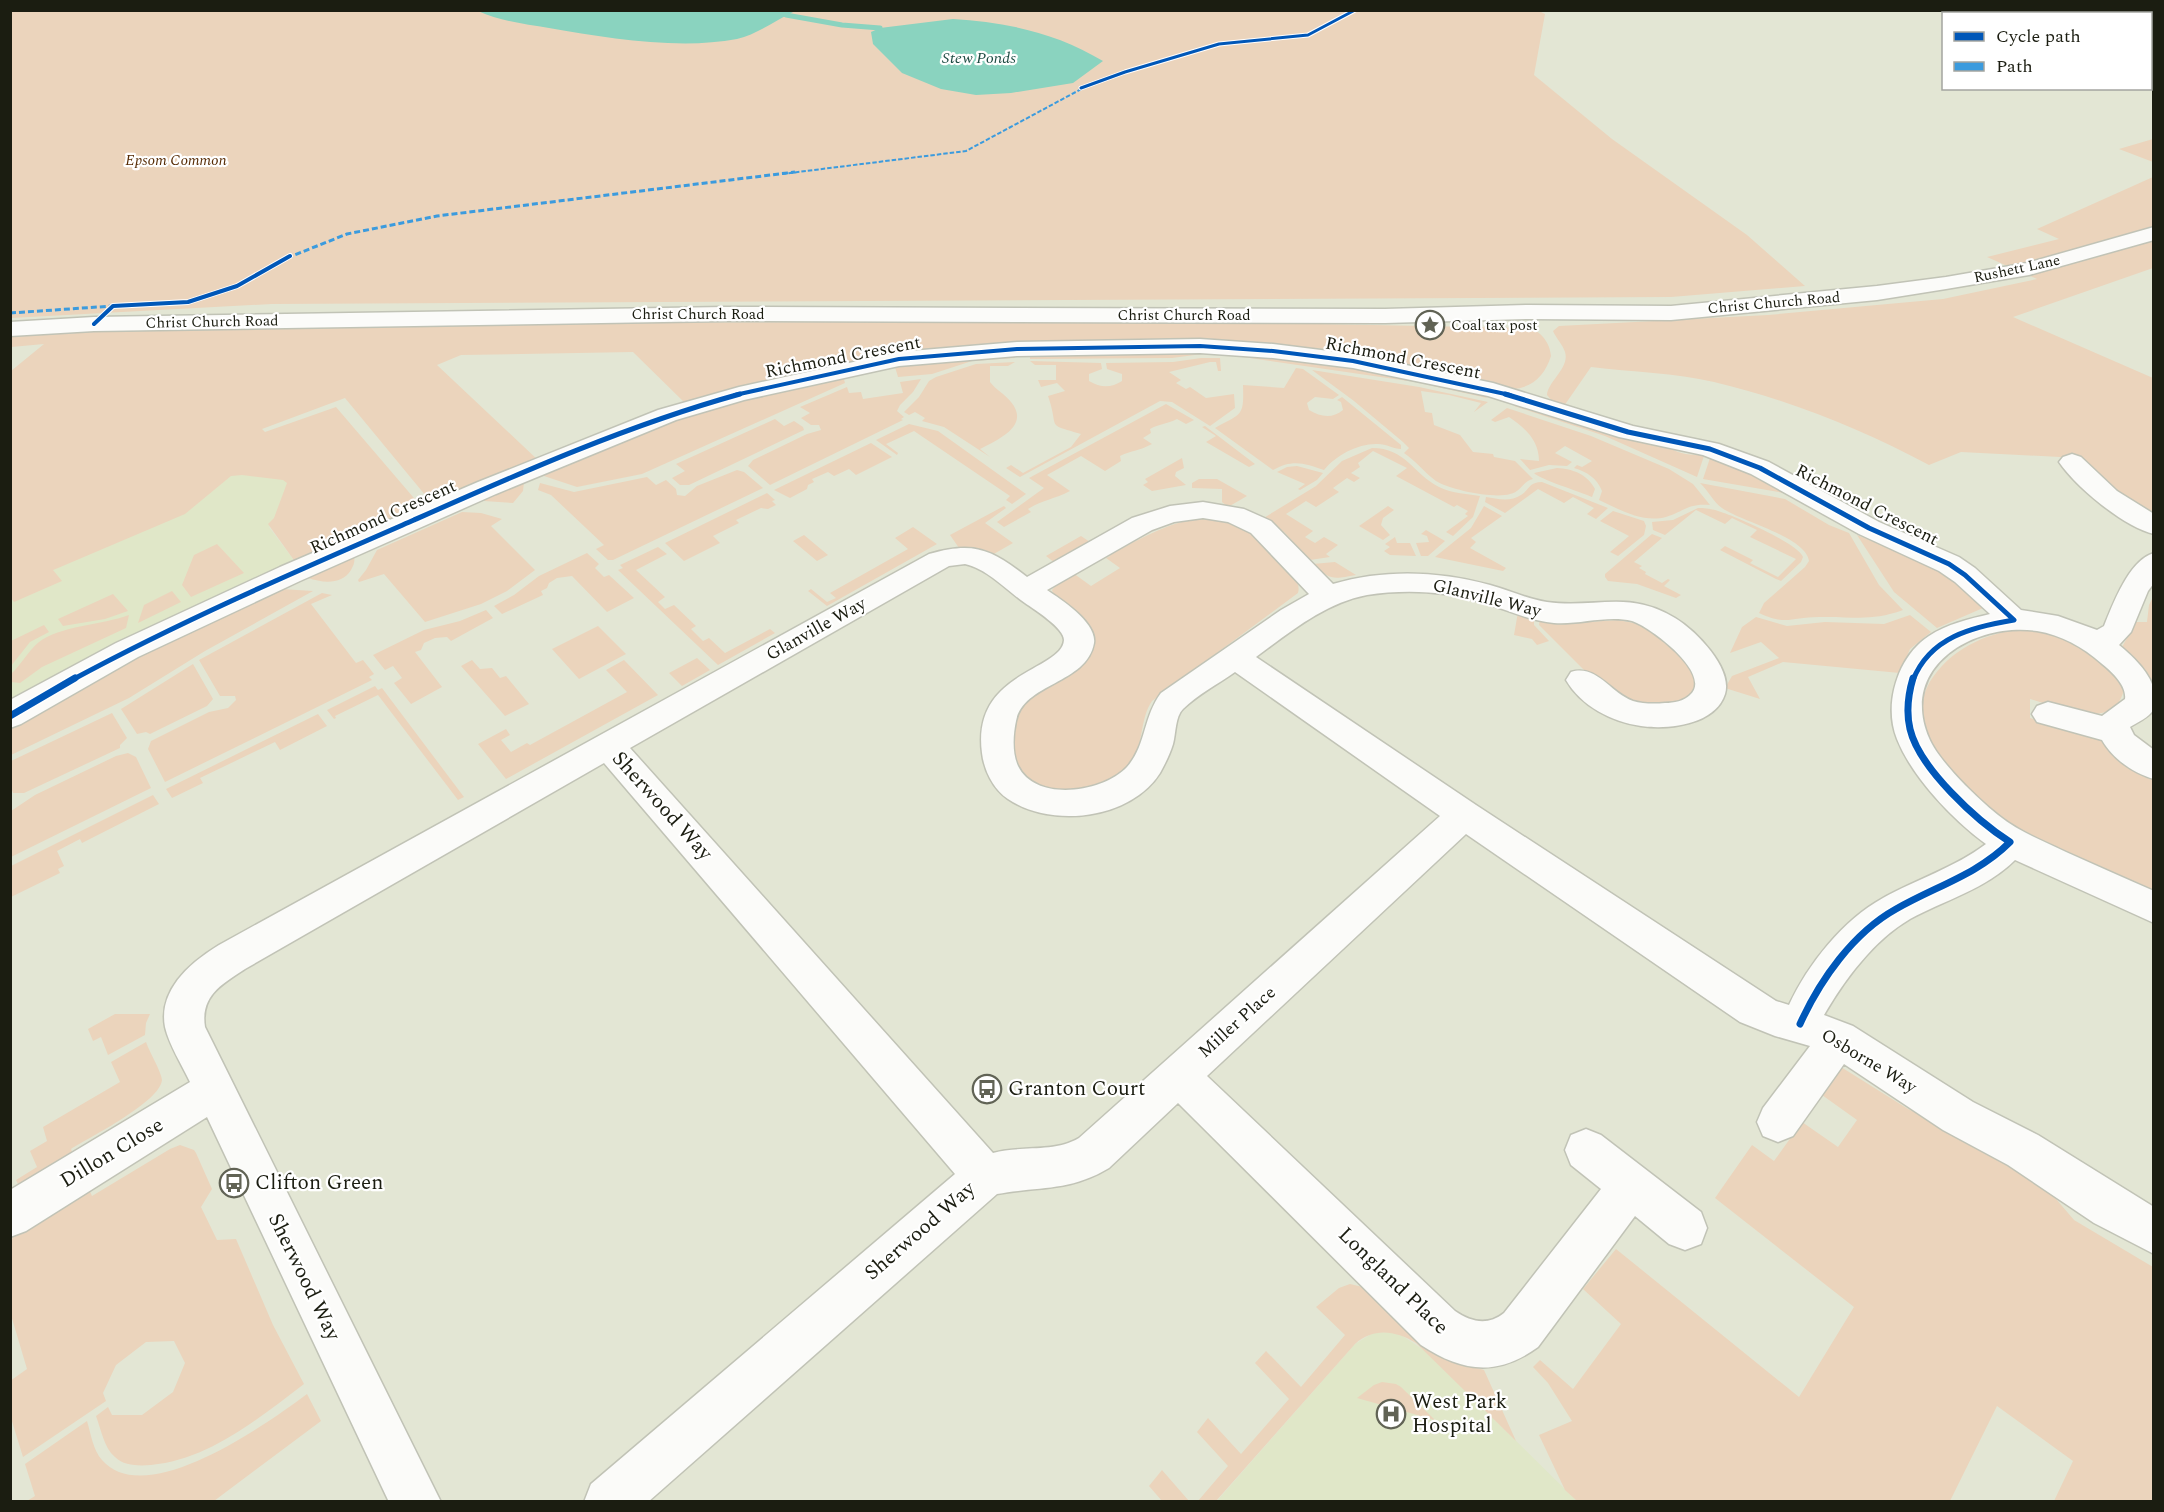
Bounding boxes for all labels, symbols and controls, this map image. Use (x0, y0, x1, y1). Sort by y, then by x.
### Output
legend (1942, 12, 2152, 90)
text: Cycle path (1996, 23, 2081, 50)
water label: Stew Ponds (942, 46, 1016, 70)
text: Path (1996, 53, 2033, 80)
park label: Epsom Common (125, 149, 227, 172)
street label: Rushett Lane (1972, 249, 2062, 289)
street label: Christ Church Road (1707, 286, 1841, 320)
street label: Christ Church Road (631, 303, 765, 326)
street label: Christ Church Road (1117, 304, 1251, 327)
street label: Christ Church Road (145, 309, 279, 335)
place icon: Coal tax post (1414, 309, 1446, 341)
place label: Coal tax post (1451, 314, 1538, 337)
street label: Richmond Crescent (763, 329, 923, 385)
street label: Richmond Crescent (1323, 330, 1483, 386)
street label: Richmond Crescent (1791, 457, 1943, 553)
street label: Richmond Crescent (305, 473, 461, 561)
street label: Glanville Way (1430, 571, 1545, 625)
street label: Glanville Way (761, 590, 872, 668)
street label: Sherwood Way (604, 744, 721, 869)
street label: Miller Place (1192, 980, 1282, 1064)
street label: Osborne Way (1816, 1022, 1923, 1101)
bus stop icon: Granton Court (971, 1073, 1003, 1105)
place label: Granton Court (1008, 1073, 1146, 1105)
street label: Dillon Close (54, 1109, 170, 1197)
bus stop icon: Clifton Green (218, 1167, 250, 1199)
place label: Clifton Green (255, 1167, 383, 1199)
street label: Sherwood Way (857, 1173, 983, 1288)
street label: Sherwood Way (259, 1208, 349, 1347)
street label: Longland Place (1330, 1220, 1456, 1342)
place label: West Park Hospital (1412, 1386, 1507, 1442)
hospital icon: West Park Hospital (1375, 1398, 1407, 1430)

